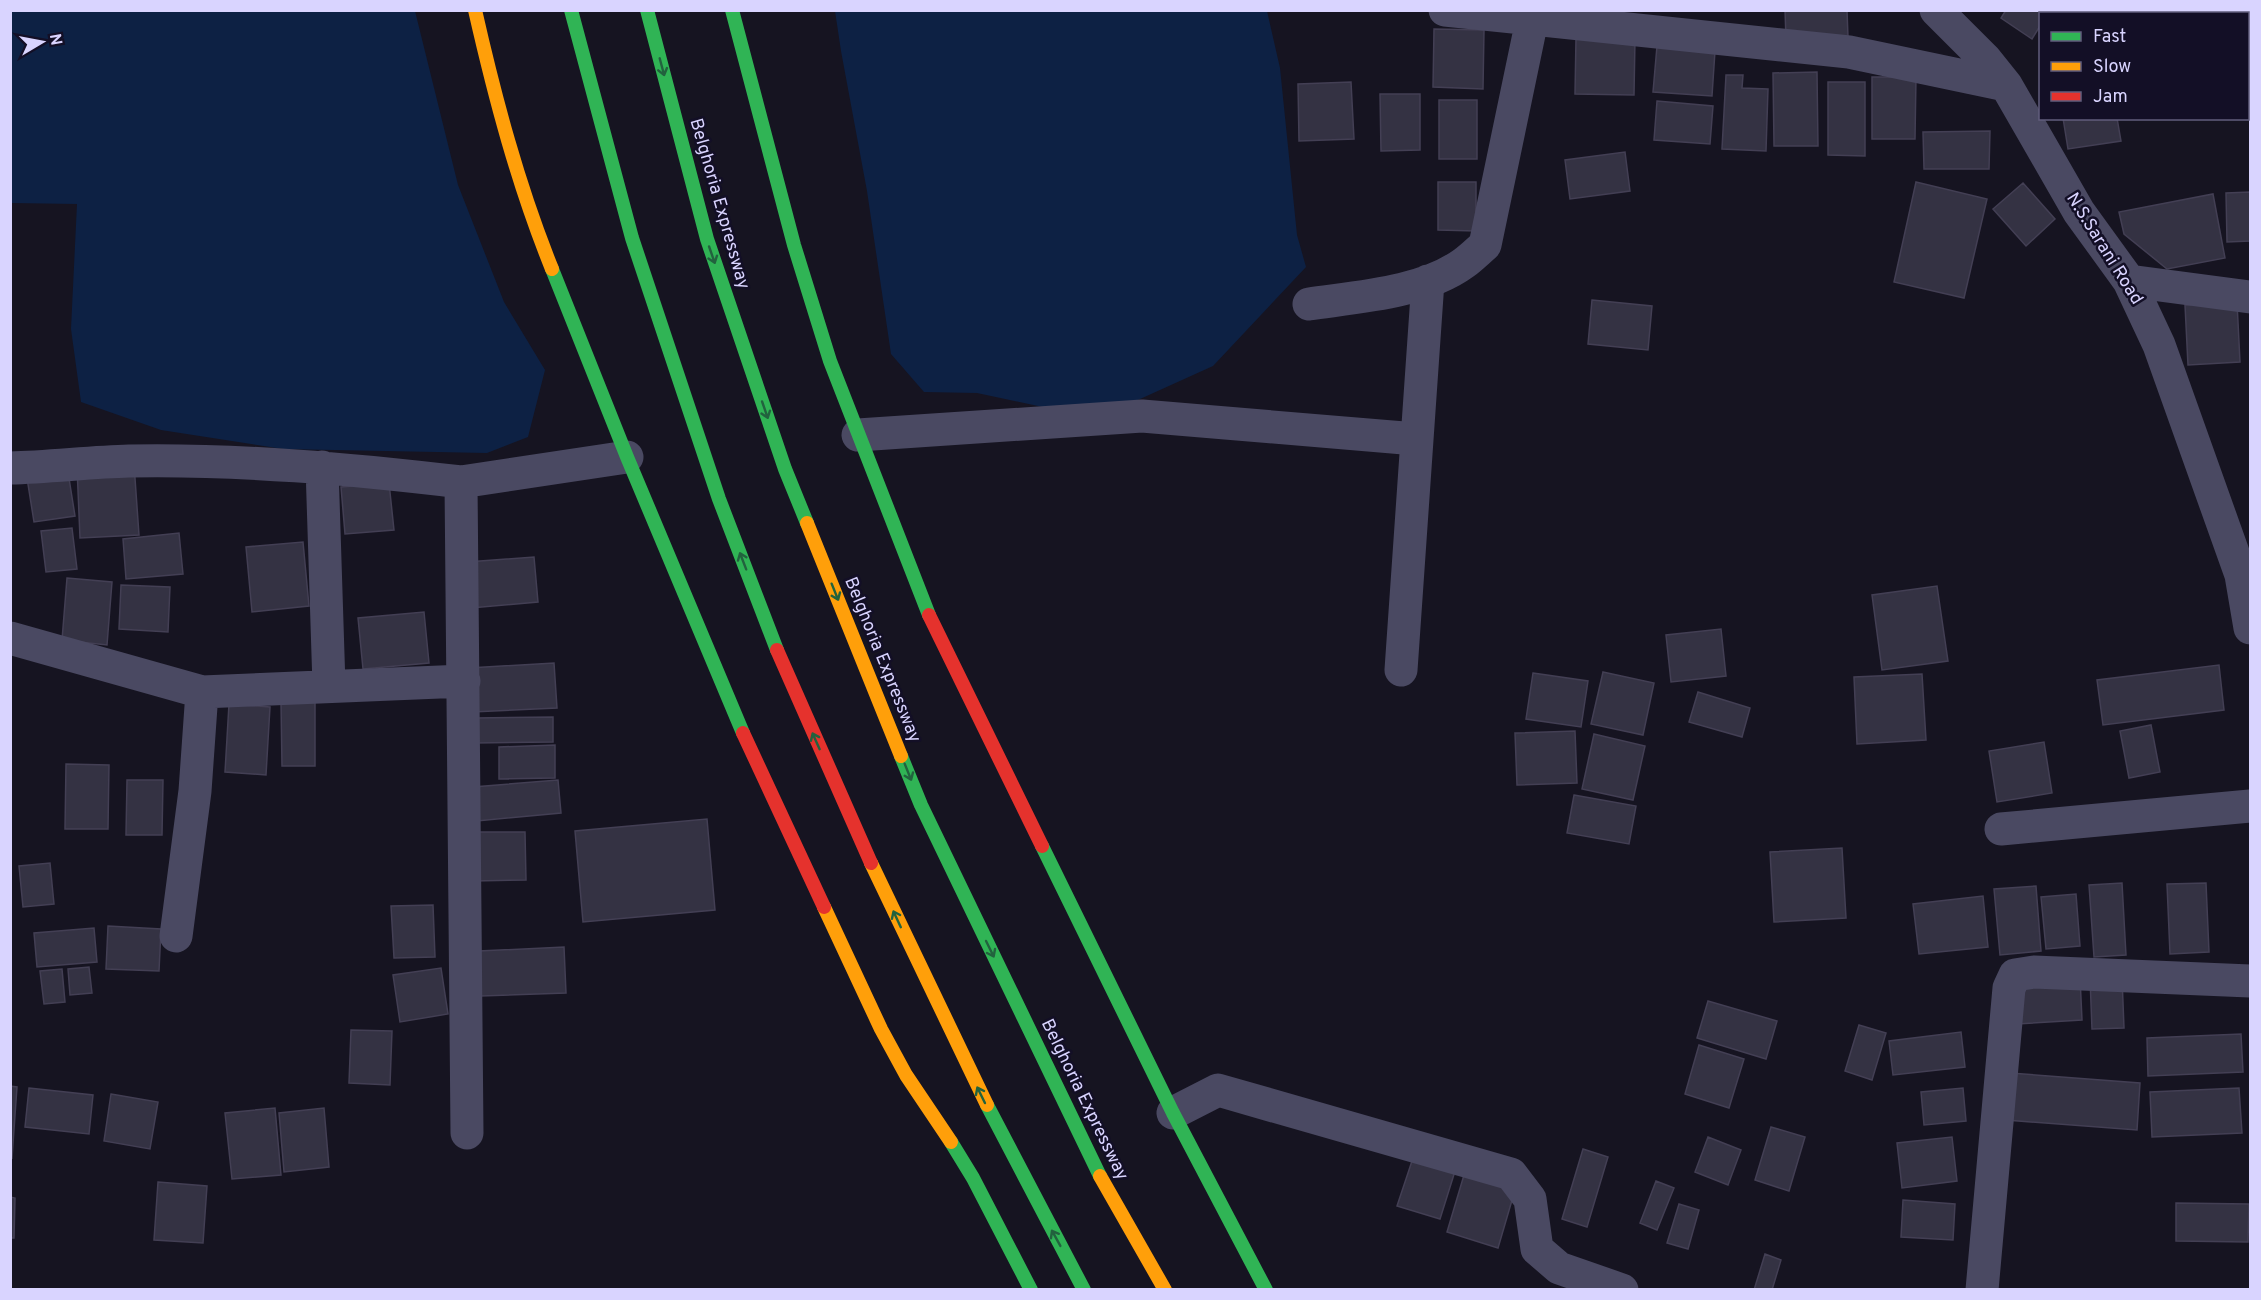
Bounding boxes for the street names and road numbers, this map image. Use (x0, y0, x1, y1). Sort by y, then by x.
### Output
street label: Belghoria Expressway (684, 116, 754, 292)
street label: N.S.Sarani Road (2060, 189, 2148, 309)
street label: Belghoria Expressway (838, 574, 926, 746)
street label: Belghoria Expressway (1035, 1016, 1133, 1184)

